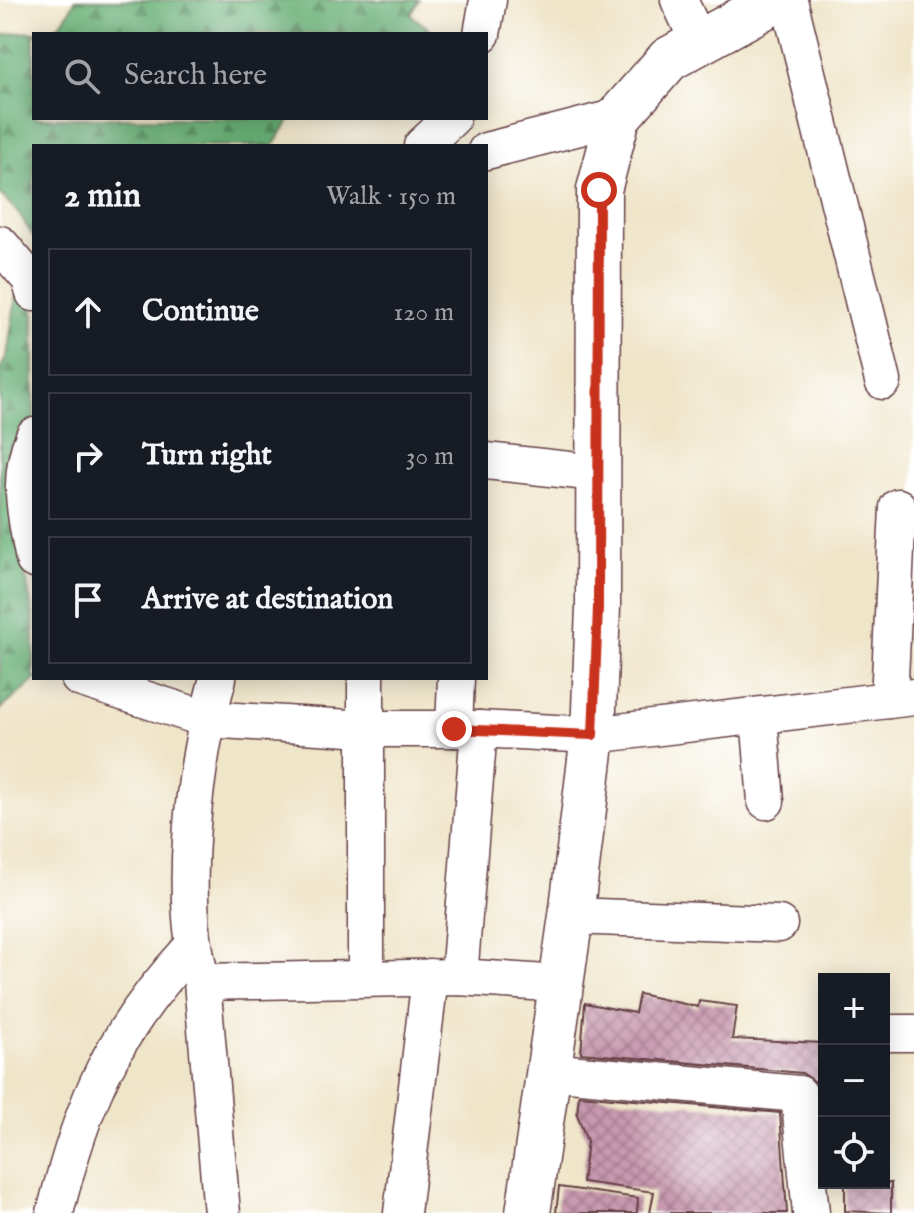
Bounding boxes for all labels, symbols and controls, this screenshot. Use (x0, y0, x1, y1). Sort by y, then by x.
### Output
search box (32, 32, 488, 120)
icon: search (60, 54, 104, 98)
text: Search here (124, 57, 267, 95)
route start (581, 172, 617, 208)
text: 2 min (64, 175, 141, 218)
text: Walk · 150 m (326, 180, 456, 213)
icon: ahead (66, 290, 110, 334)
text: Continue (142, 293, 259, 331)
text: 120 m (394, 296, 454, 329)
icon: right (66, 434, 110, 478)
text: Turn right (142, 437, 272, 475)
text: 30 m (406, 440, 454, 473)
icon: arrive (66, 578, 110, 622)
text: Arrive at destination (142, 581, 393, 619)
route end (436, 711, 472, 747)
map controls (818, 973, 890, 1189)
button: + (818, 973, 890, 1045)
button: − (818, 1045, 890, 1117)
button: locate (818, 1117, 890, 1189)

